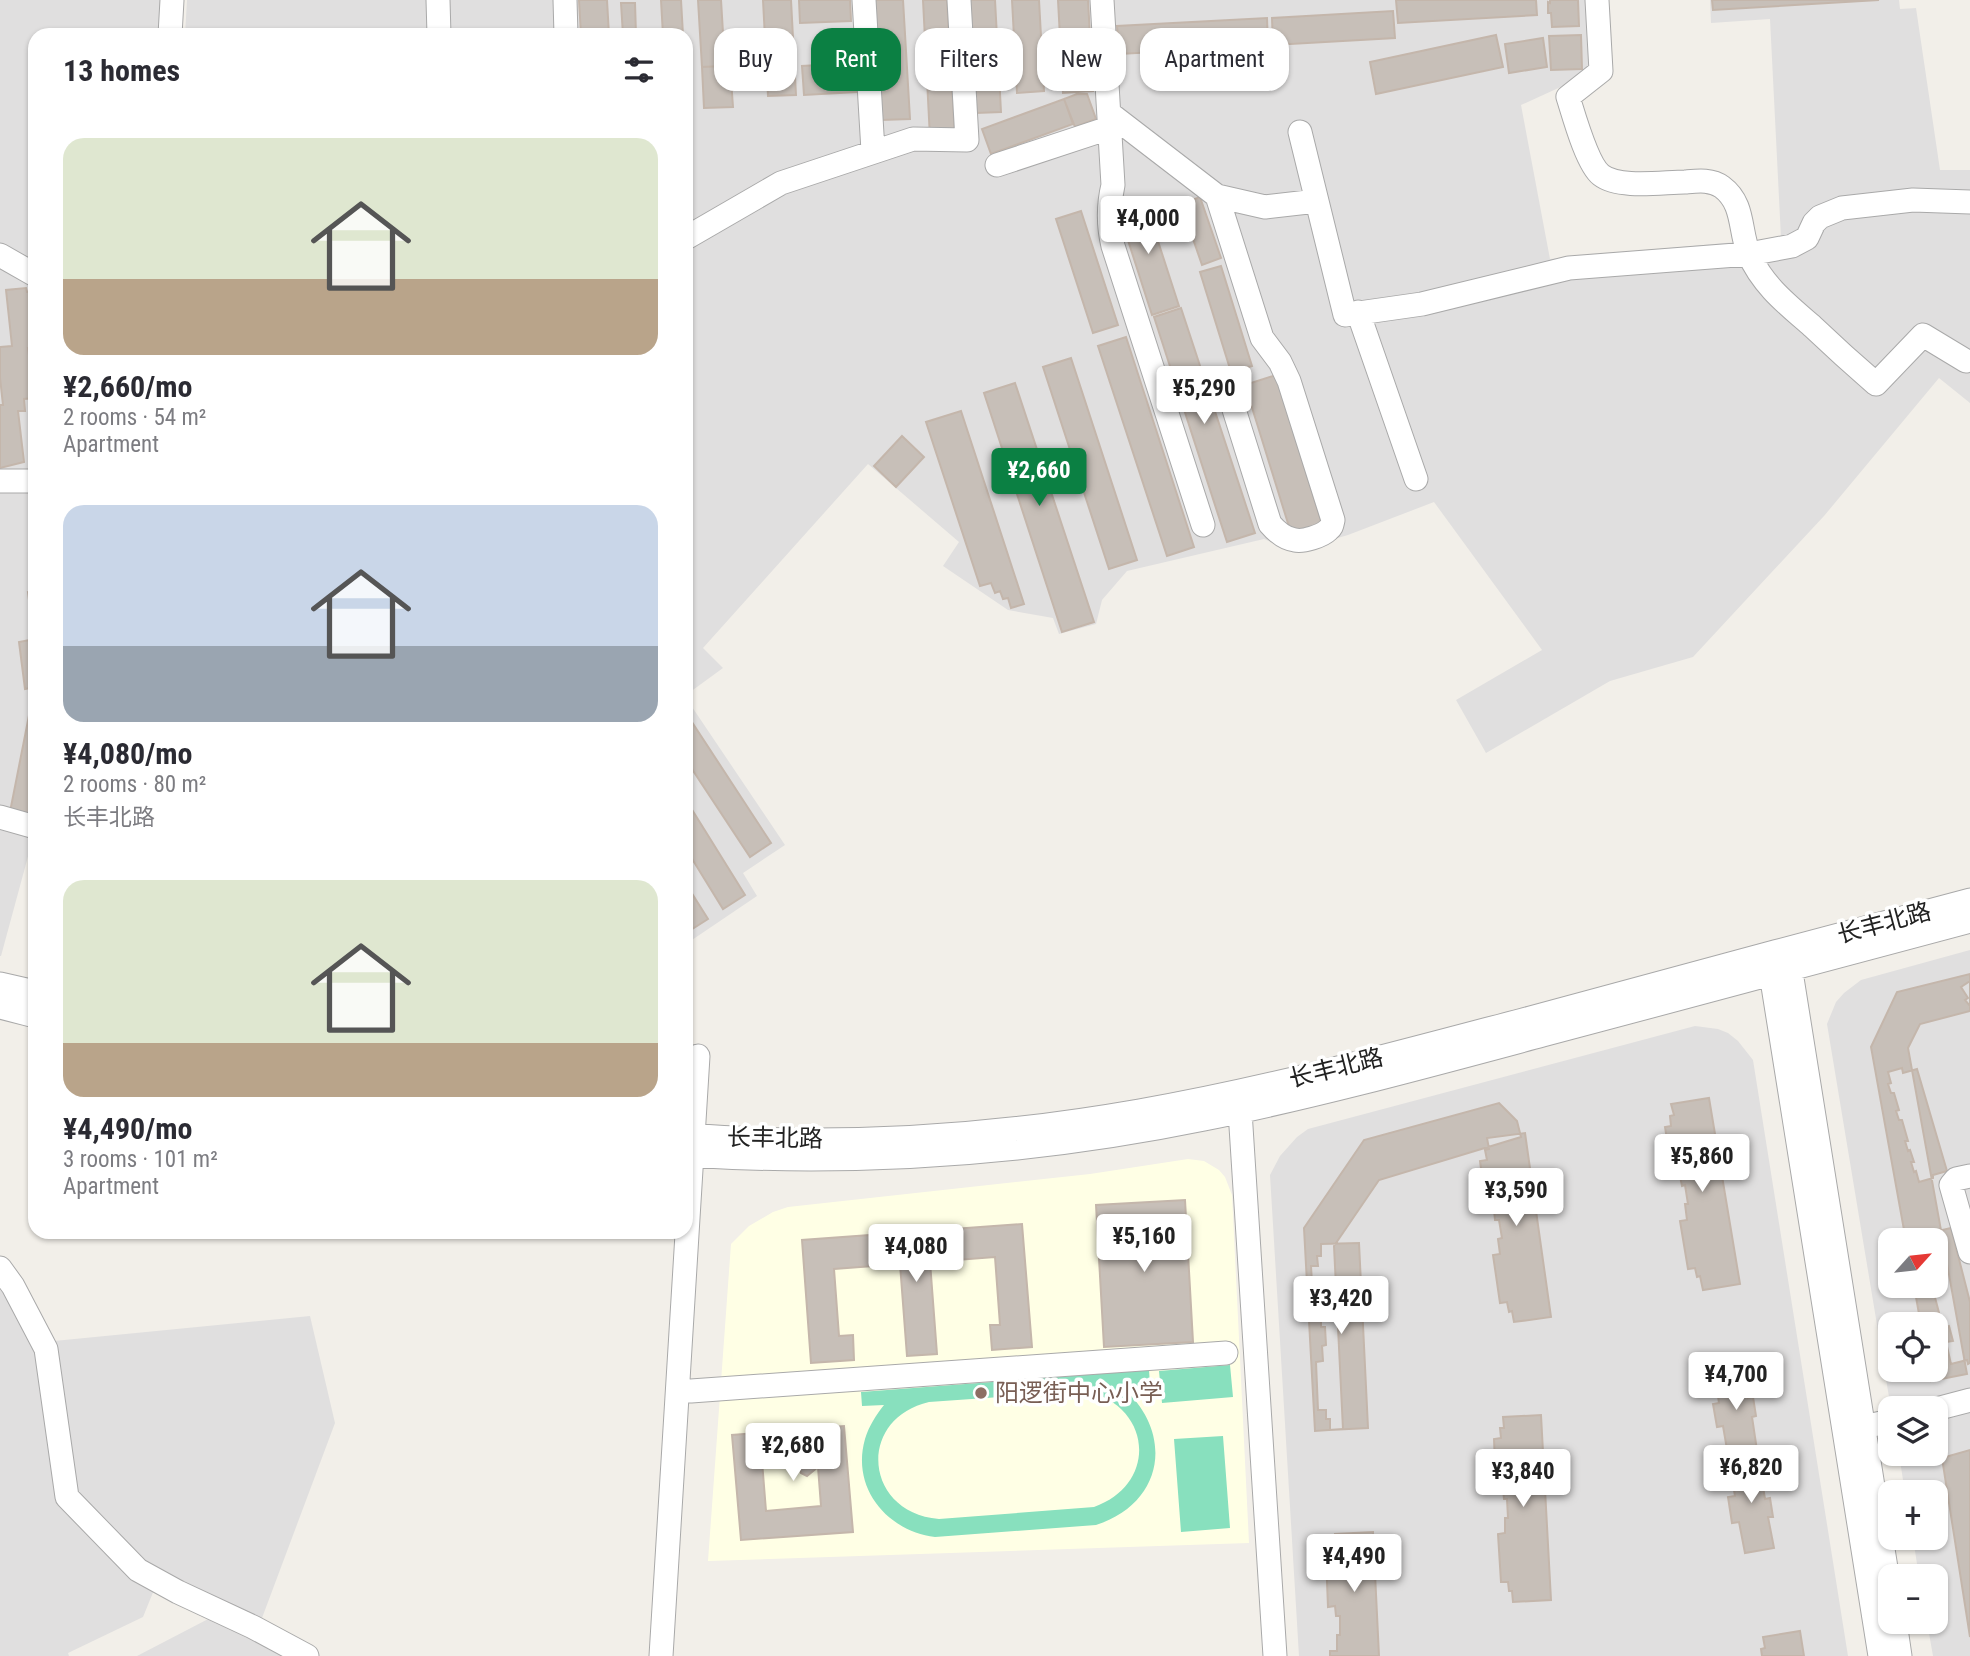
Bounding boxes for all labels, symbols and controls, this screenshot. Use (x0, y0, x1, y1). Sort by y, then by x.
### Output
chip: Buy (714, 28, 797, 91)
chip: Rent (811, 28, 901, 91)
chip: Filters (915, 28, 1023, 91)
chip: New (1037, 28, 1126, 91)
chip: Apartment (1140, 28, 1289, 91)
icon: filters (620, 51, 658, 89)
text: 13 homes (63, 53, 180, 88)
icon: home (298, 183, 424, 309)
pin: ¥4,000 (1091, 196, 1205, 256)
text: ¥4,000 (1116, 205, 1180, 232)
pin: ¥5,290 (1147, 366, 1261, 426)
text: ¥2,660/mo (63, 369, 192, 404)
text: ¥5,290 (1172, 375, 1236, 402)
text: 2 rooms · 54 m² (63, 404, 206, 431)
text: Apartment (63, 431, 159, 458)
pin: ¥2,660 (982, 448, 1096, 508)
text: ¥2,660 (1007, 457, 1071, 484)
icon: home (298, 551, 424, 677)
text: ¥4,080/mo (63, 736, 192, 771)
text: 2 rooms · 80 m² (63, 771, 206, 798)
text: 长丰北路 (63, 804, 155, 831)
street label: 长丰北路 (1834, 897, 1934, 949)
icon: home (298, 925, 424, 1051)
street label: 长丰北路 (1286, 1043, 1386, 1093)
text: ¥4,490/mo (63, 1111, 192, 1146)
street label: 长丰北路 (727, 1123, 823, 1153)
pin: ¥5,860 (1645, 1134, 1759, 1194)
text: ¥5,860 (1670, 1143, 1734, 1170)
text: 3 rooms · 101 m² (63, 1146, 218, 1173)
pin: ¥3,590 (1459, 1168, 1573, 1228)
text: Apartment (63, 1173, 159, 1200)
text: ¥3,590 (1484, 1177, 1548, 1204)
pin: ¥5,160 (1087, 1214, 1201, 1274)
text: ¥5,160 (1112, 1223, 1176, 1250)
pin: ¥4,080 (859, 1224, 973, 1284)
north arrow (1878, 1228, 1948, 1298)
map controls (1878, 1228, 1948, 1634)
text: ¥4,080 (884, 1233, 948, 1260)
pin: ¥3,420 (1284, 1276, 1398, 1336)
text: ¥3,420 (1309, 1285, 1373, 1312)
button: locate (1878, 1312, 1948, 1382)
pin: ¥4,700 (1679, 1352, 1793, 1412)
text: ¥4,700 (1704, 1361, 1768, 1388)
place label: 阳逻街中心小学 (995, 1379, 1163, 1407)
marker: 阳逻街中心小学 (973, 1385, 989, 1401)
button: layers (1878, 1396, 1948, 1466)
pin: ¥2,680 (736, 1424, 850, 1483)
text: ¥2,680 (761, 1432, 825, 1459)
pin: ¥6,820 (1694, 1446, 1808, 1505)
pin: ¥3,840 (1466, 1450, 1580, 1509)
text: ¥6,820 (1719, 1454, 1783, 1481)
text: ¥3,840 (1491, 1458, 1555, 1485)
button: + (1878, 1480, 1948, 1550)
pin: ¥4,490 (1297, 1534, 1411, 1594)
text: ¥4,490 (1322, 1543, 1386, 1570)
button: − (1878, 1564, 1948, 1634)

